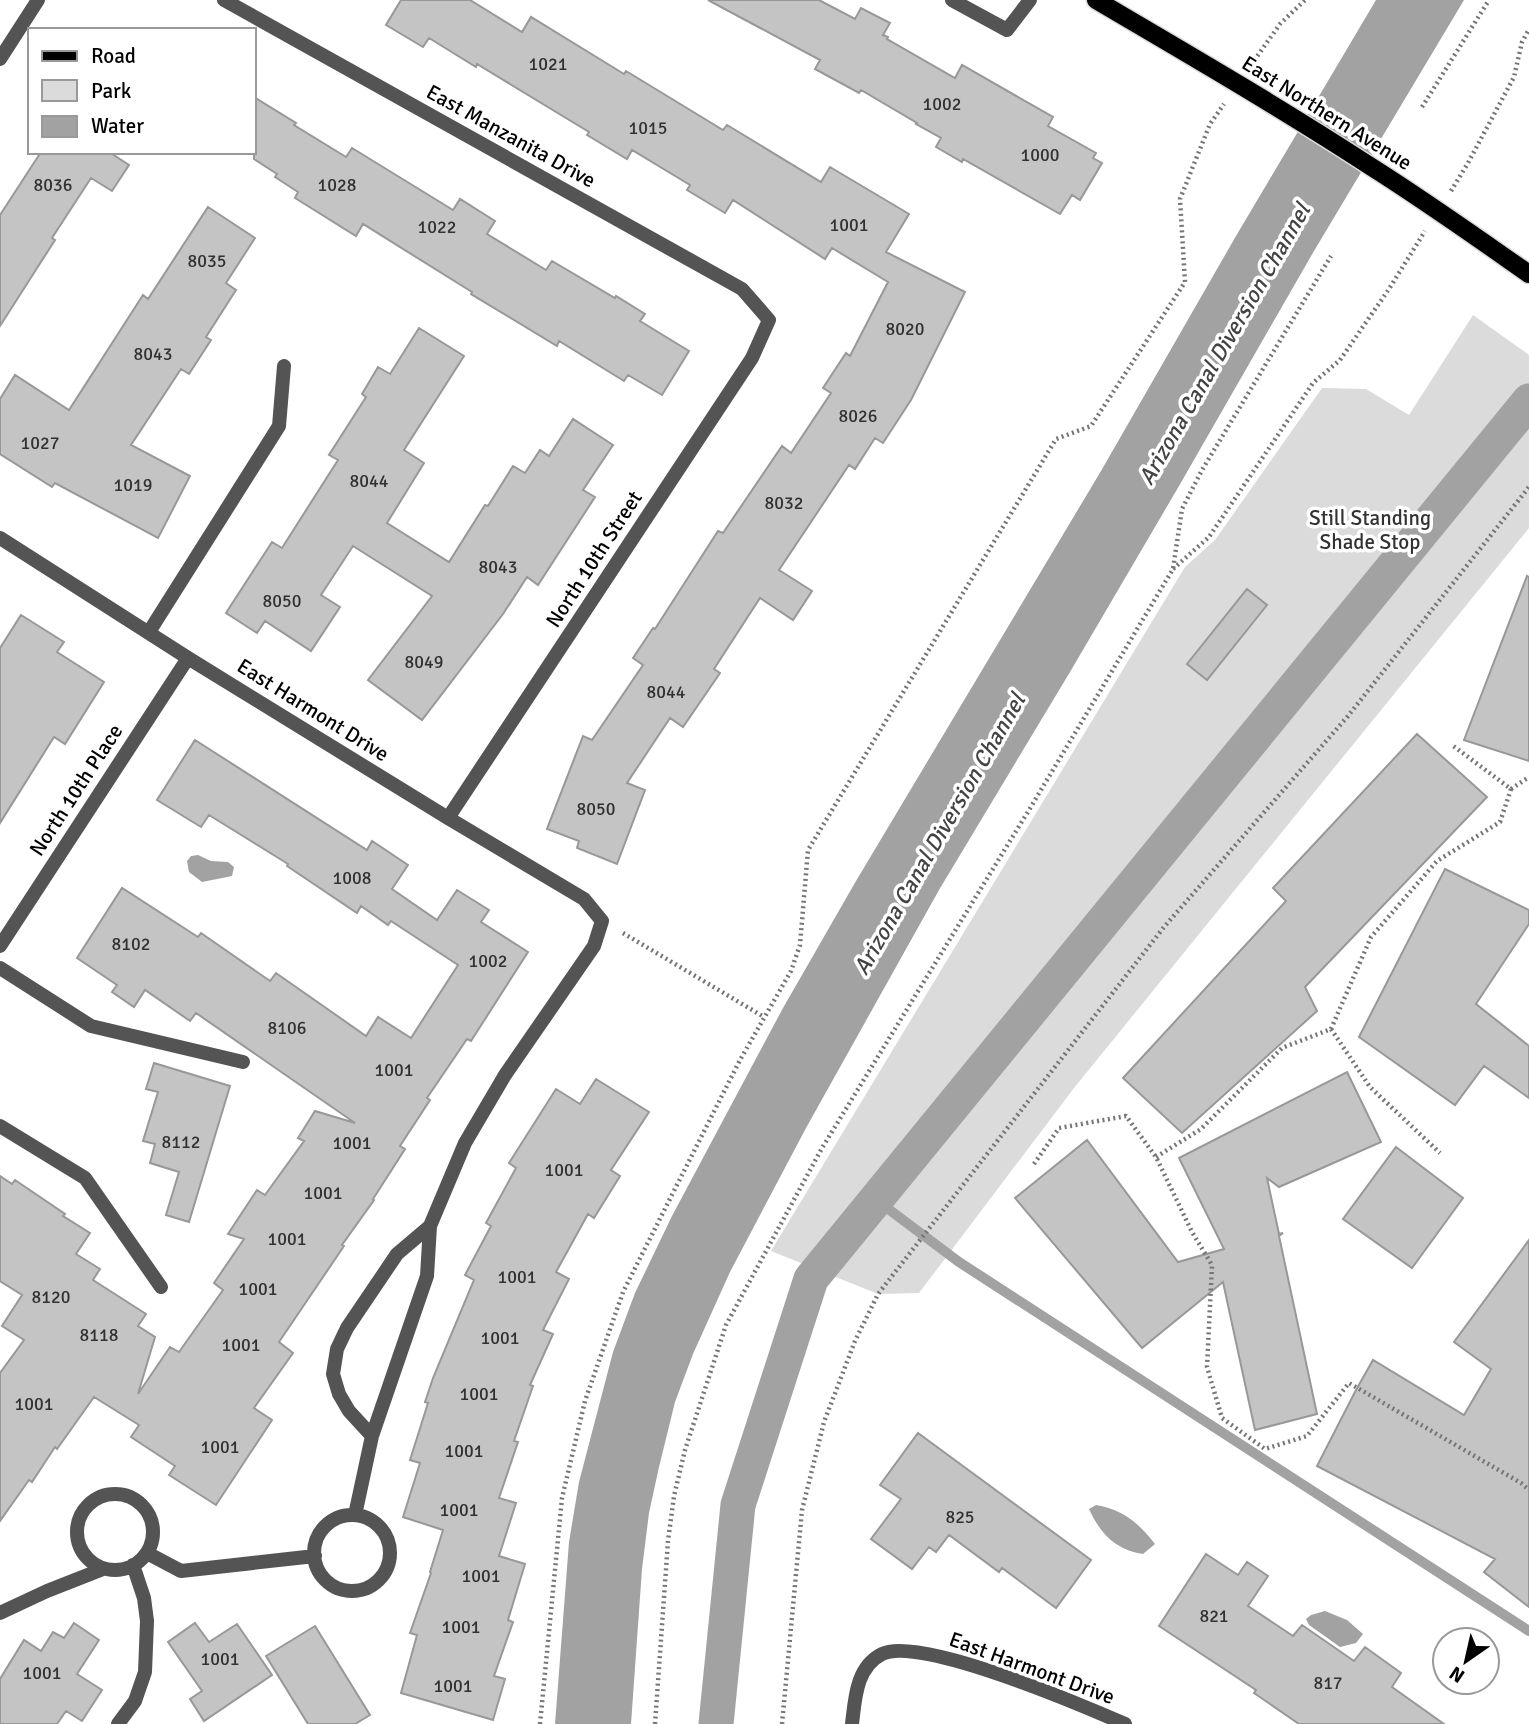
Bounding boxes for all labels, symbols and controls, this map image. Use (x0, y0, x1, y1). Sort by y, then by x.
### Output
legend (28, 28, 256, 154)
text: Road (91, 43, 136, 69)
street label: East Northern Avenue (1237, 50, 1417, 176)
house number: 1021 (529, 53, 567, 75)
text: Park (91, 78, 132, 104)
street label: East Manzanita Drive (422, 79, 600, 193)
house number: 1002 (923, 93, 961, 115)
text: Water (91, 113, 144, 139)
house number: 1015 (629, 117, 667, 139)
house number: 1000 (1021, 144, 1059, 166)
house number: 8036 (34, 174, 72, 196)
house number: 1028 (318, 174, 356, 196)
water label: Arizona Canal Diversion Channel (1132, 196, 1318, 490)
house number: 1001 (830, 214, 868, 236)
house number: 1022 (418, 216, 456, 238)
house number: 8035 (188, 250, 226, 272)
house number: 8020 (886, 318, 924, 340)
house number: 8043 (134, 343, 172, 365)
house number: 8026 (839, 405, 877, 427)
house number: 1027 (21, 432, 59, 454)
house number: 8044 (350, 470, 389, 492)
house number: 1019 (114, 474, 152, 496)
street label: North 10th Street (540, 486, 648, 632)
house number: 8032 (765, 492, 803, 514)
park label: Still Standing Shade Stop (1309, 505, 1431, 555)
house number: 8043 (479, 556, 517, 578)
house number: 8050 (263, 590, 301, 612)
house number: 8049 (405, 651, 443, 673)
street label: East Harmont Drive (232, 653, 394, 767)
house number: 8044 (647, 681, 686, 703)
water label: Arizona Canal Diversion Channel (847, 686, 1033, 980)
street label: North 10th Place (24, 719, 128, 861)
house number: 8050 (577, 798, 615, 820)
house number: 1008 (333, 867, 371, 889)
house number: 8102 (112, 933, 150, 955)
house number: 1002 (469, 950, 507, 972)
house number: 8106 (268, 1017, 306, 1039)
house number: 1001 (375, 1059, 413, 1081)
house number: 8112 (162, 1131, 200, 1153)
house number: 1001 (333, 1132, 371, 1154)
house number: 1001 (545, 1159, 583, 1181)
house number: 1001 (304, 1182, 342, 1204)
house number: 1001 (268, 1228, 306, 1250)
house number: 1001 (498, 1266, 536, 1288)
house number: 1001 (239, 1278, 277, 1300)
house number: 8120 (32, 1286, 70, 1308)
house number: 8118 (80, 1324, 118, 1346)
house number: 1001 (481, 1327, 519, 1349)
house number: 1001 (222, 1334, 260, 1356)
house number: 1001 (460, 1383, 498, 1405)
house number: 1001 (15, 1393, 53, 1415)
house number: 1001 (201, 1436, 239, 1458)
house number: 1001 (445, 1440, 483, 1462)
house number: 1001 (440, 1499, 478, 1521)
house number: 825 (945, 1506, 975, 1528)
house number: 1001 (462, 1565, 500, 1587)
house number: 821 (1199, 1605, 1229, 1627)
house number: 1001 (442, 1616, 480, 1638)
street label: East Harmont Drive (946, 1626, 1118, 1710)
north arrow (1431, 1626, 1501, 1696)
house number: 1001 (201, 1648, 239, 1670)
text: N (1445, 1661, 1469, 1688)
house number: 1001 (23, 1662, 61, 1684)
house number: 817 (1313, 1672, 1343, 1694)
house number: 1001 (434, 1675, 472, 1697)

